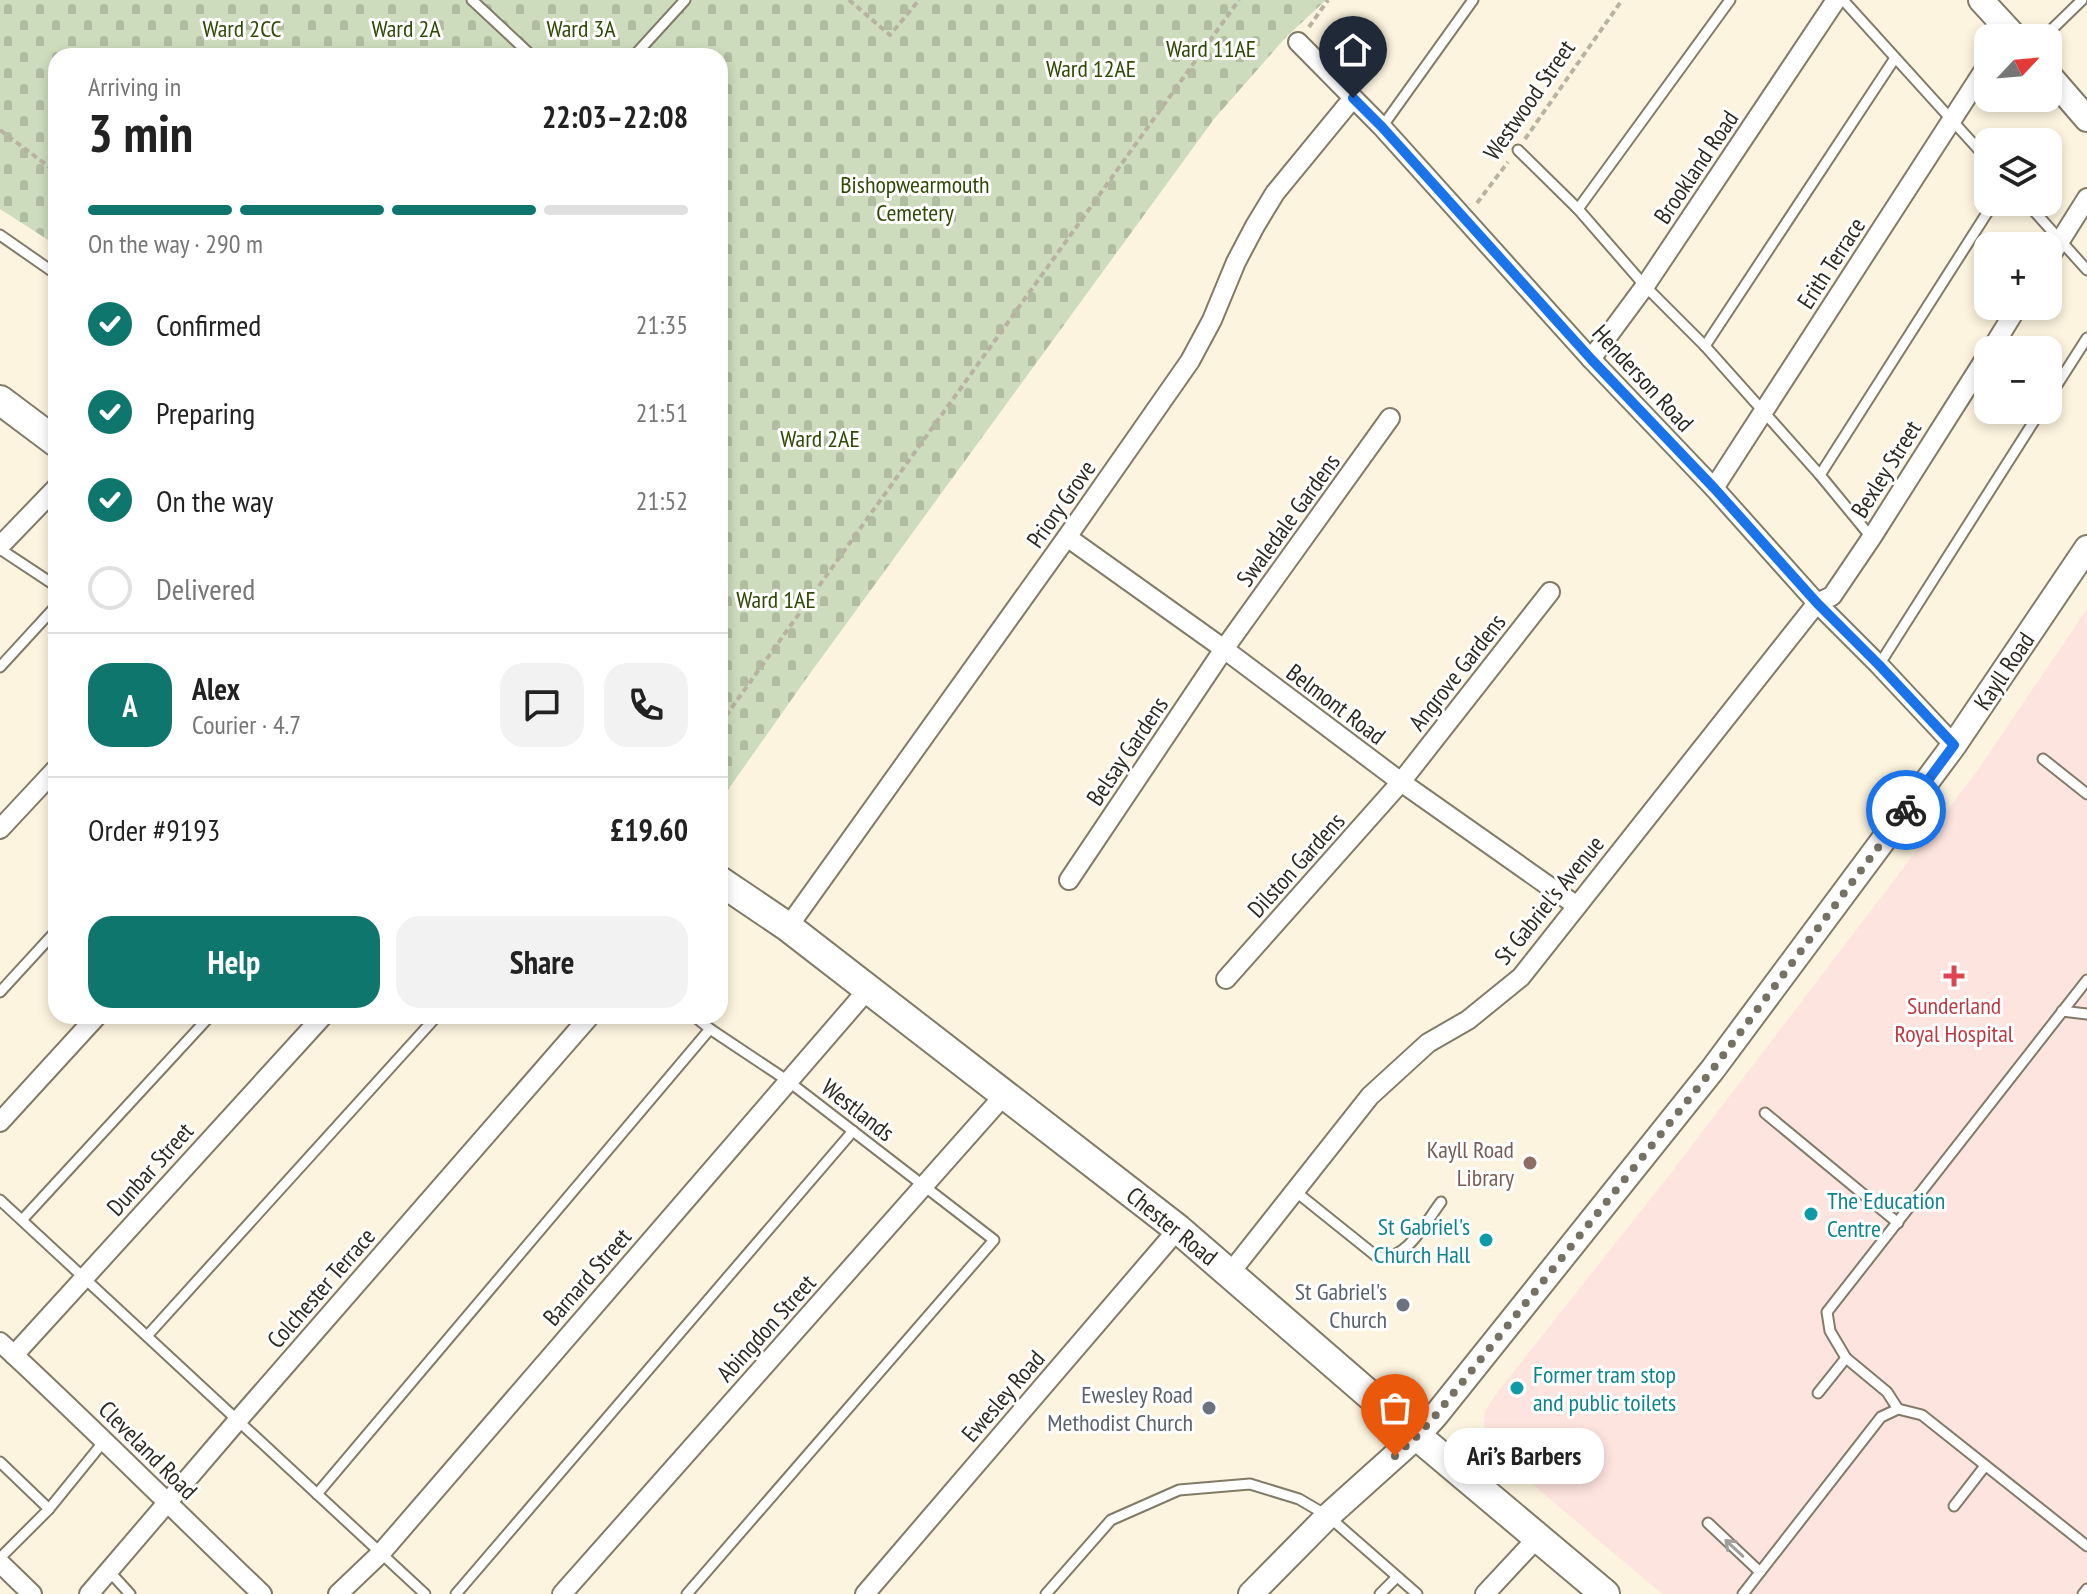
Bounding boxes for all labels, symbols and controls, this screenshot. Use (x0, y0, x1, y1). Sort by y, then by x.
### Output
park label: Ward 2CC (202, 13, 282, 44)
park label: Ward 2A (371, 13, 441, 44)
park label: Ward 3A (546, 13, 616, 44)
pin (1319, 16, 1387, 98)
north arrow (1974, 24, 2062, 112)
map controls (1974, 24, 2062, 424)
icon: home (1331, 28, 1375, 72)
park label: Ward 11AE (1166, 33, 1256, 64)
street label: Westwood Street (1476, 34, 1582, 166)
park label: Ward 12AE (1046, 53, 1136, 84)
text: Arriving in (88, 70, 181, 103)
text: 22:03–22:08 (542, 97, 688, 136)
text: 3 min (88, 99, 193, 166)
street label: Brookland Road (1647, 104, 1745, 230)
button: layers (1974, 128, 2062, 216)
park label: Bishopwearmouth Cemetery (840, 169, 990, 228)
street label: Erith Terrace (1790, 212, 1872, 314)
text: On the way · 290 m (88, 227, 263, 260)
button: + (1974, 232, 2062, 320)
icon: check (88, 302, 132, 346)
text: Confirmed (156, 305, 261, 344)
text: 21:35 (636, 308, 688, 341)
street label: Henderson Road (1586, 318, 1700, 438)
button: − (1974, 336, 2062, 424)
icon: check (88, 390, 132, 434)
text: Preparing (156, 393, 255, 432)
text: 21:51 (636, 396, 688, 429)
street label: Bexley Street (1844, 414, 1928, 523)
park label: Ward 2AE (780, 423, 860, 454)
street label: Swaledale Gardens (1229, 447, 1347, 593)
street label: Priory Grove (1020, 454, 1102, 554)
icon: check (88, 478, 132, 522)
text: On the way (156, 481, 273, 520)
text: 21:52 (636, 484, 688, 517)
text: Delivered (156, 569, 255, 608)
park label: Ward 1AE (736, 584, 816, 615)
street label: Angrove Gardens (1402, 607, 1512, 737)
street label: Kayll Road (1967, 626, 2041, 716)
street label: Belmont Road (1280, 657, 1392, 751)
button: chat (500, 663, 584, 747)
button: phone (604, 663, 688, 747)
text: Alex (192, 669, 240, 708)
text: A (122, 686, 138, 725)
street label: Belsay Gardens (1079, 691, 1175, 811)
text: Courier · 4.7 (192, 708, 301, 741)
courier (1866, 770, 1946, 850)
icon: bike (1884, 788, 1928, 832)
street label: Dilston Gardens (1241, 806, 1351, 924)
text: Order #9193 (88, 810, 220, 849)
text: £19.60 (610, 810, 688, 849)
street label: St Gabriel's Avenue (1487, 829, 1611, 971)
button: Help (88, 916, 380, 1008)
button: Share (396, 916, 688, 1008)
marker: Sunderland Royal Hospital (1943, 965, 1965, 987)
place label: Sunderland Royal Hospital (1895, 990, 2014, 1049)
street label: Westlands (815, 1072, 901, 1148)
street label: Dunbar Street (100, 1116, 200, 1222)
place label: Kayll Road Library (1427, 1134, 1514, 1193)
marker: Kayll Road Library (1521, 1154, 1539, 1172)
street label: Chester Road (1120, 1180, 1224, 1272)
place label: The Education Centre (1827, 1185, 1945, 1244)
marker: The Education Centre (1802, 1205, 1820, 1223)
place label: St Gabriel's Church Hall (1374, 1211, 1470, 1270)
street label: Colchester Terrace (260, 1221, 382, 1355)
street label: Barnard Street (536, 1221, 638, 1332)
marker: St Gabriel's Church Hall (1477, 1231, 1495, 1249)
street label: Abingdon Street (710, 1268, 823, 1388)
place label: St Gabriel's Church (1295, 1276, 1387, 1335)
marker: St Gabriel's Church (1394, 1296, 1412, 1314)
street label: Ewesley Road (955, 1344, 1051, 1448)
place label: Former tram stop and public toilets (1533, 1359, 1676, 1418)
pin (1361, 1374, 1429, 1456)
place label: Ewesley Road Methodist Church (1047, 1379, 1193, 1438)
marker: Former tram stop and public toilets (1508, 1379, 1526, 1397)
icon: bag (1373, 1386, 1417, 1430)
street label: Cleveland Road (92, 1394, 204, 1506)
marker: Ewesley Road Methodist Church (1200, 1399, 1218, 1417)
callout: Ari’s Barbers (1443, 1428, 1603, 1484)
text: Ari’s Barbers (1467, 1439, 1581, 1472)
one-way arrow (1724, 1538, 1744, 1557)

